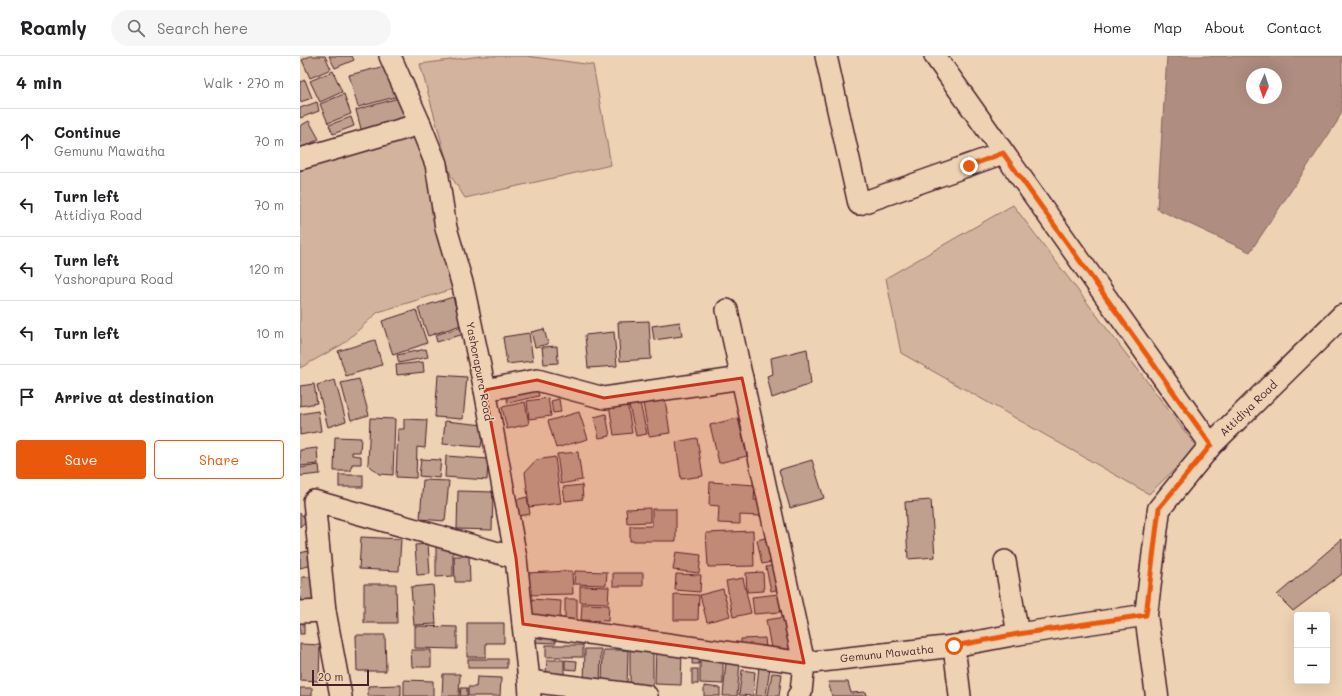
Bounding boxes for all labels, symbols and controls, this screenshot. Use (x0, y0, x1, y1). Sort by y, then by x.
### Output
search box (111, 10, 391, 46)
text: Roamly (20, 15, 87, 40)
icon: search (125, 17, 147, 39)
text: Search here (157, 18, 248, 38)
text: Home (1093, 18, 1131, 37)
text: Map (1153, 18, 1182, 37)
text: About (1204, 18, 1245, 37)
text: Contact (1267, 18, 1322, 37)
north arrow (1246, 68, 1282, 104)
text: 4 min (16, 71, 62, 93)
text: Walk · 270 m (203, 74, 284, 91)
text: Continue (54, 122, 121, 142)
icon: ahead (16, 130, 38, 152)
text: 70 m (254, 132, 284, 149)
text: Gemunu Mawatha (54, 142, 165, 159)
route end (960, 157, 978, 175)
text: Turn left (54, 186, 119, 206)
icon: left (16, 194, 38, 216)
text: 70 m (254, 196, 284, 213)
text: Attidiya Road (54, 206, 142, 223)
text: Turn left (54, 250, 119, 270)
icon: left (16, 258, 38, 280)
text: 120 m (248, 260, 284, 277)
text: Yashorapura Road (54, 270, 173, 287)
street label: Yashorapura Road (463, 320, 497, 422)
icon: left (16, 322, 38, 344)
text: Turn left (54, 323, 119, 343)
text: 10 m (256, 324, 284, 341)
street label: Attidiya Road (1216, 377, 1280, 439)
icon: arrive (16, 386, 38, 408)
text: Arrive at destination (54, 387, 214, 407)
button: Save (16, 440, 146, 479)
button: Share (154, 440, 284, 479)
map controls (1294, 612, 1330, 684)
button: + (1294, 612, 1330, 648)
route start (945, 637, 963, 655)
street label: Gemunu Mawatha (839, 641, 935, 665)
button: − (1294, 648, 1330, 684)
scale bar (312, 668, 369, 687)
text: 20 m (318, 669, 343, 684)

